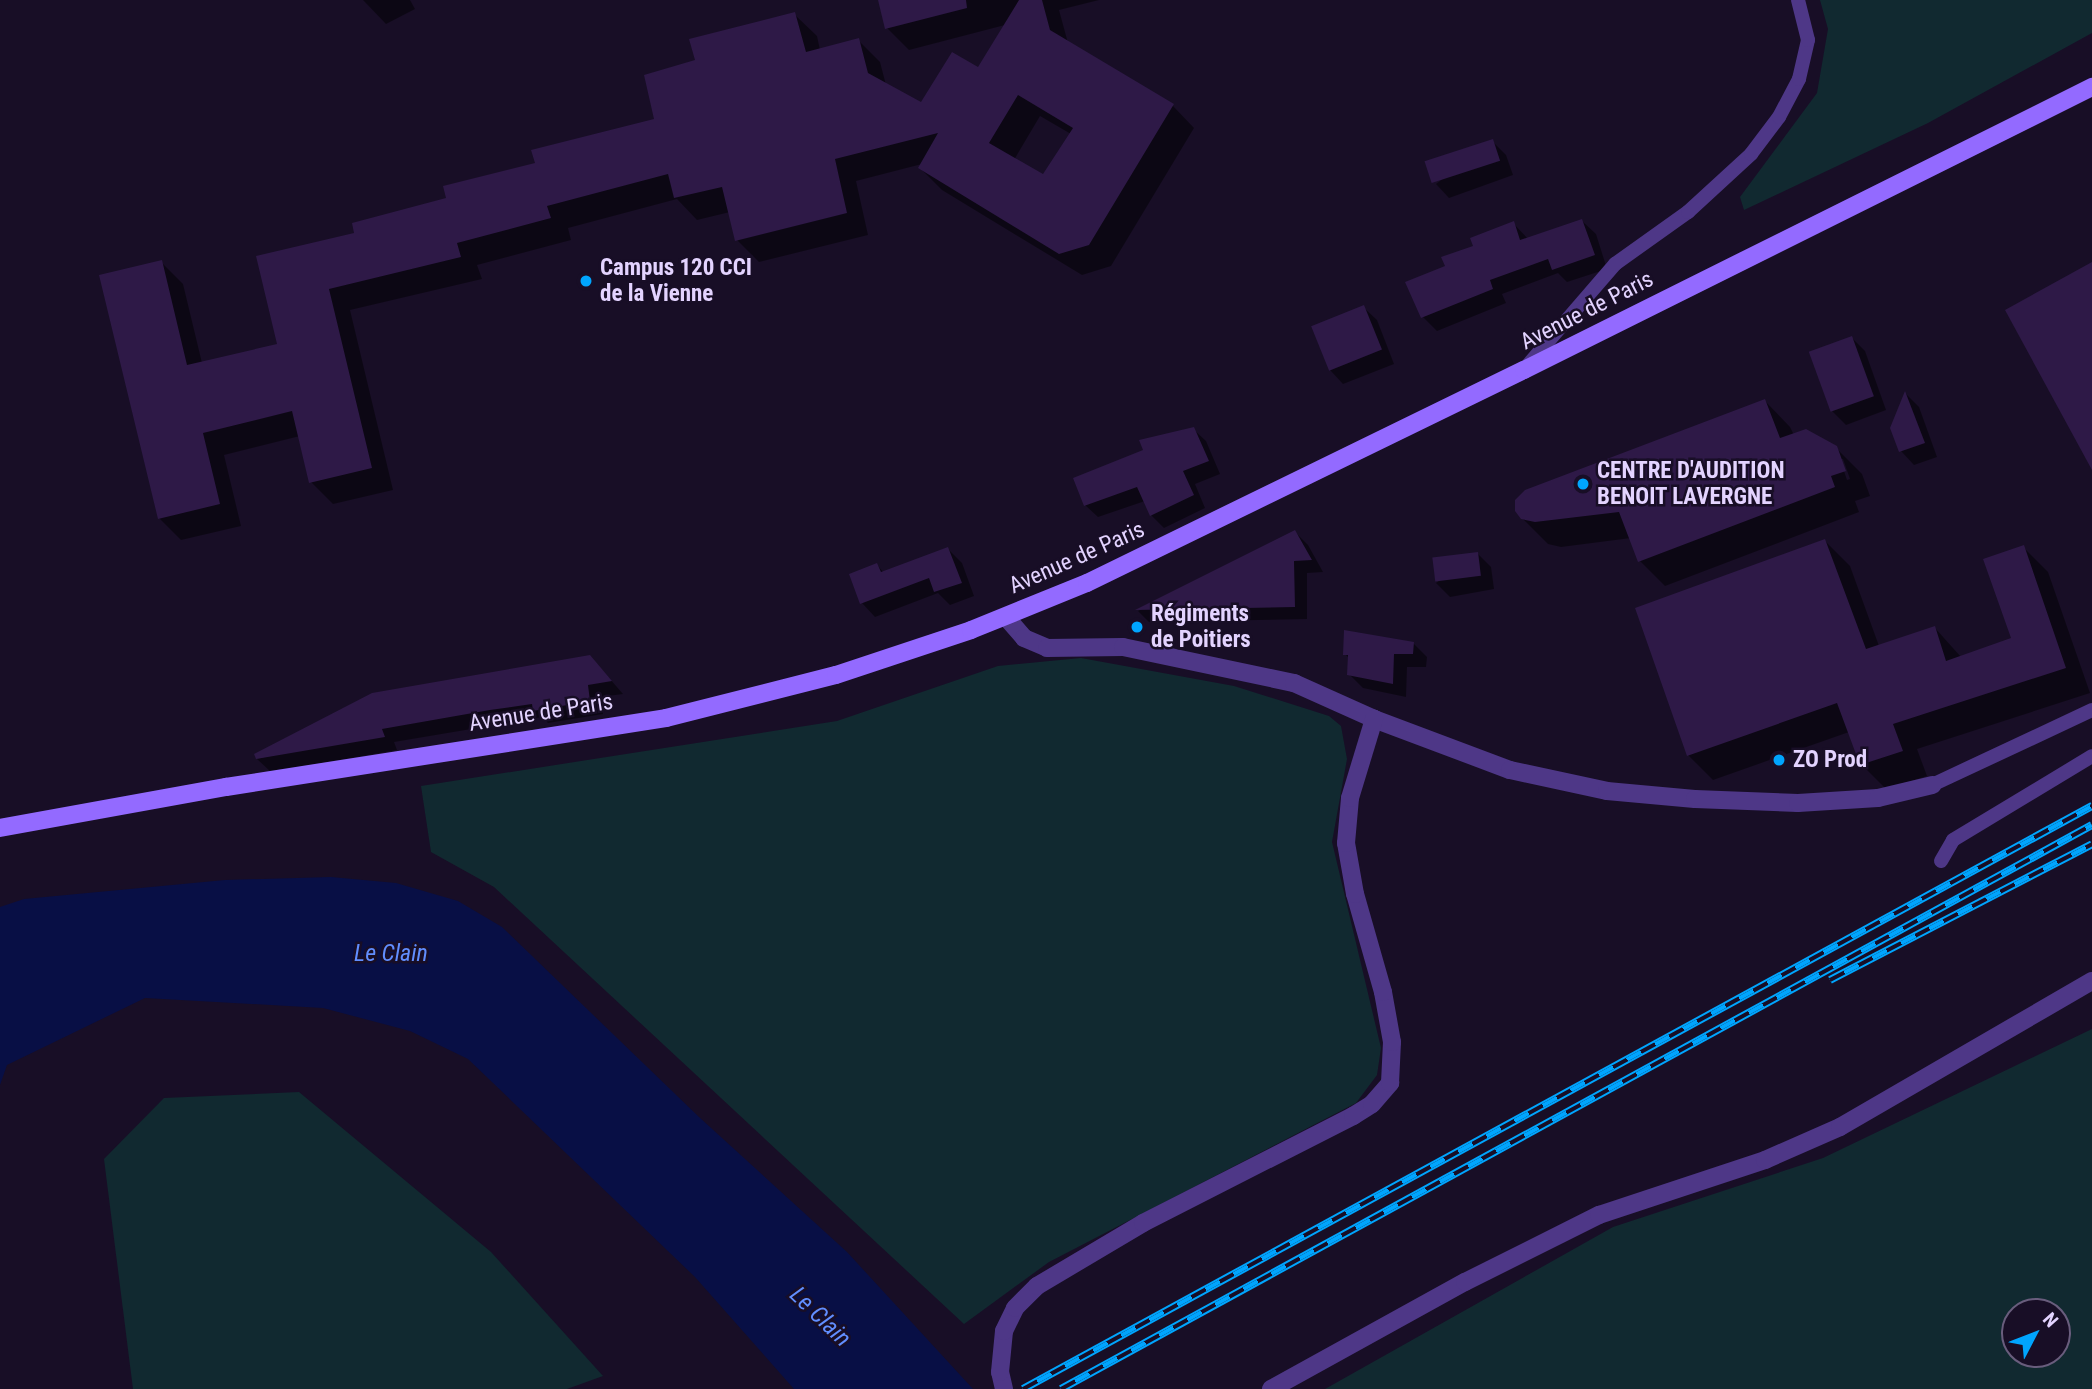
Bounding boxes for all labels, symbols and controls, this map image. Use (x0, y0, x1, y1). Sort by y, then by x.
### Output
place label: Campus 120 CCI de la Vienne (600, 254, 752, 308)
street label: Avenue de Paris (1516, 266, 1658, 356)
marker: Campus 120 CCI de la Vienne (578, 273, 594, 289)
place label: CENTRE D'AUDITION BENOIT LAVERGNE (1597, 457, 1785, 511)
marker: CENTRE D'AUDITION BENOIT LAVERGNE (1575, 476, 1591, 492)
street label: Avenue de Paris (1005, 516, 1149, 600)
place label: Régiments de Poitiers (1151, 600, 1251, 654)
marker: Régiments de Poitiers (1129, 619, 1145, 635)
street label: Avenue de Paris (467, 688, 615, 738)
place label: ZO Prod (1793, 746, 1867, 774)
marker: ZO Prod (1771, 752, 1787, 768)
water label: Le Clain (354, 940, 428, 968)
water label: Le Clain (783, 1281, 857, 1353)
north arrow (2001, 1298, 2071, 1368)
text: N (2038, 1308, 2063, 1332)

